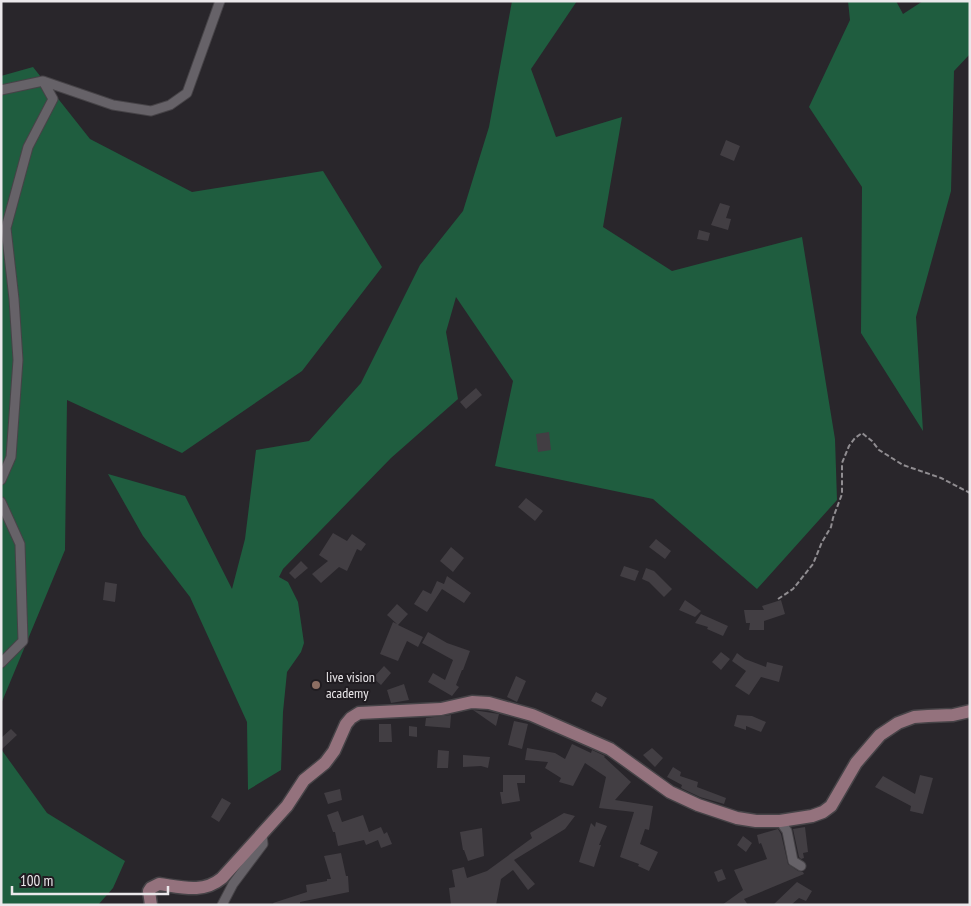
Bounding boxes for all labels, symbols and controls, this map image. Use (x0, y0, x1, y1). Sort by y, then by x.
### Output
place label: live vision academy (326, 668, 375, 702)
marker: live vision academy (310, 679, 322, 691)
scale bar (12, 864, 169, 896)
text: 100 m (20, 871, 53, 890)

